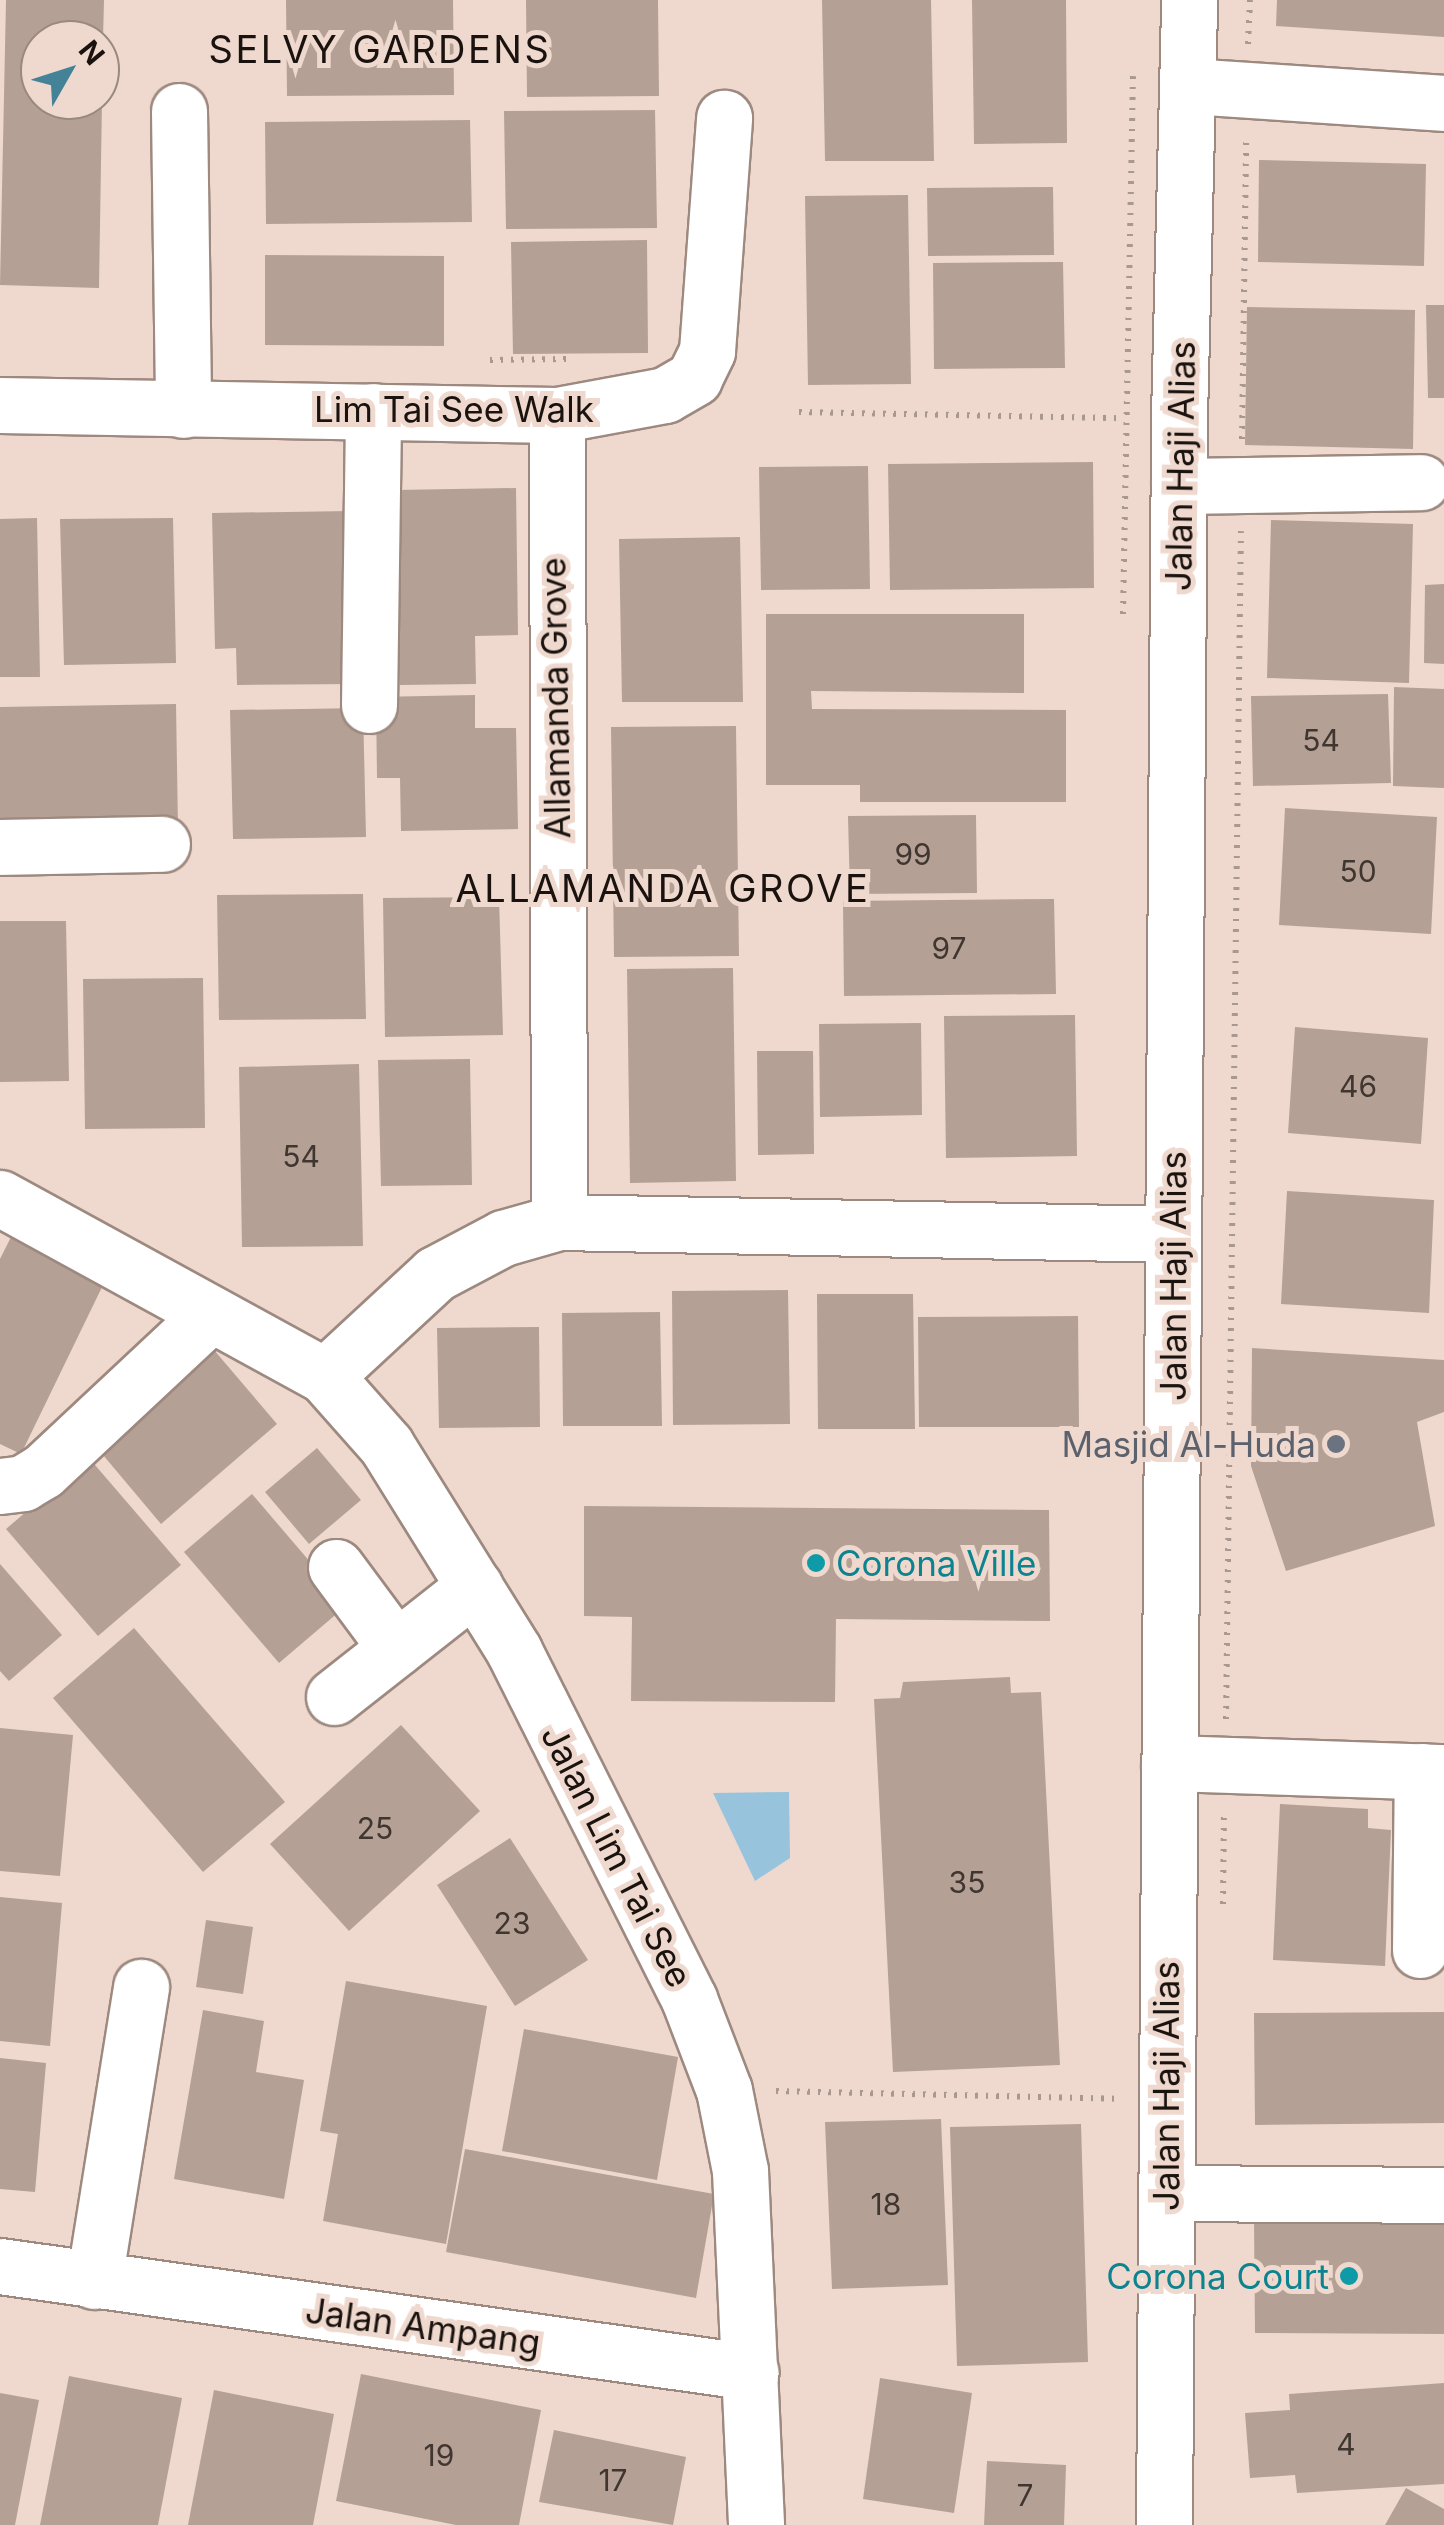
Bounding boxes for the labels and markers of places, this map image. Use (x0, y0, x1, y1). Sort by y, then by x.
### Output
place label: Masjid Al-Huda (1062, 1423, 1316, 1465)
marker: Masjid Al-Huda (1325, 1433, 1347, 1455)
place label: Corona Ville (836, 1542, 1036, 1584)
marker: Corona Ville (805, 1552, 827, 1574)
place label: Corona Court (1106, 2255, 1329, 2297)
marker: Corona Court (1338, 2265, 1360, 2287)

